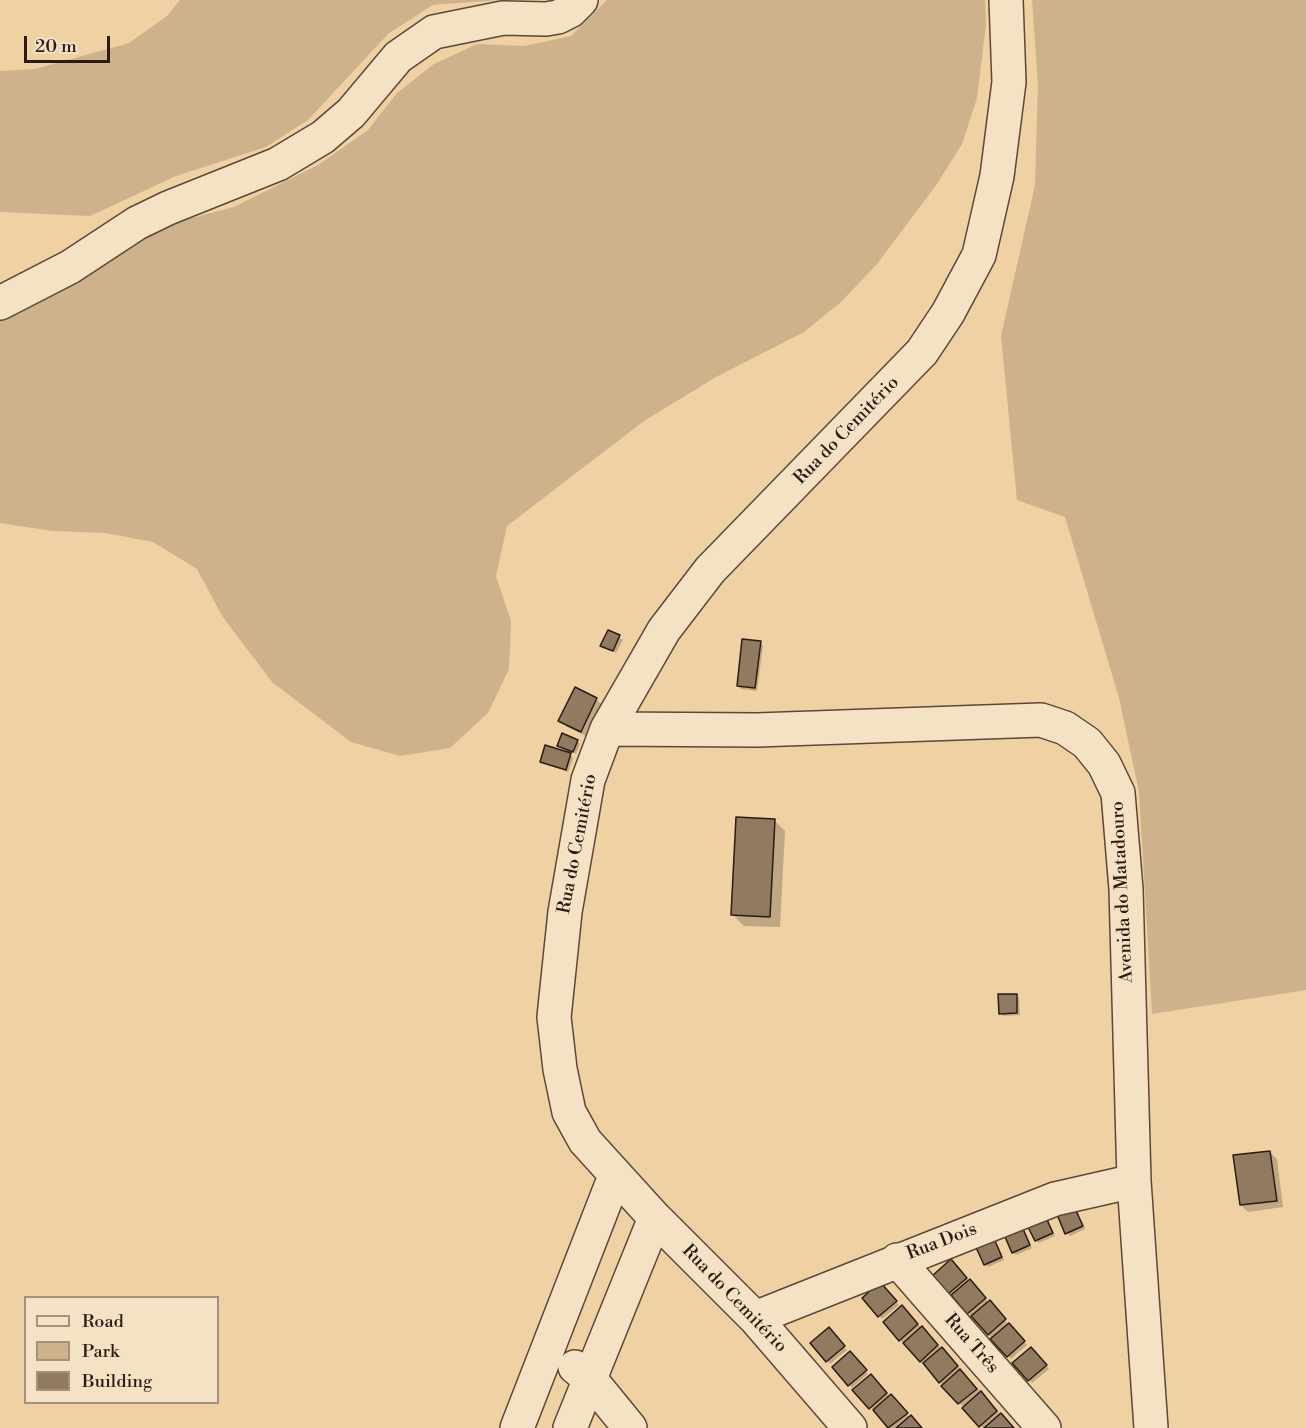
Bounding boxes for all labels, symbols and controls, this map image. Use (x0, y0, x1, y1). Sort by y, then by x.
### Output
scale bar (27, 24, 112, 62)
text: 20 m (35, 35, 77, 58)
street label: Rua do Cemitério (790, 372, 904, 490)
street label: Rua do Cemitério (554, 772, 602, 916)
street label: Avenida do Matadouro (1107, 801, 1139, 983)
street label: Rua Dois (904, 1219, 980, 1265)
street label: Rua do Cemitério (677, 1240, 791, 1358)
legend (24, 1296, 219, 1404)
text: Road (82, 1310, 124, 1333)
street label: Rua Três (939, 1310, 1003, 1378)
text: Park (82, 1340, 119, 1363)
text: Building (82, 1370, 152, 1393)

